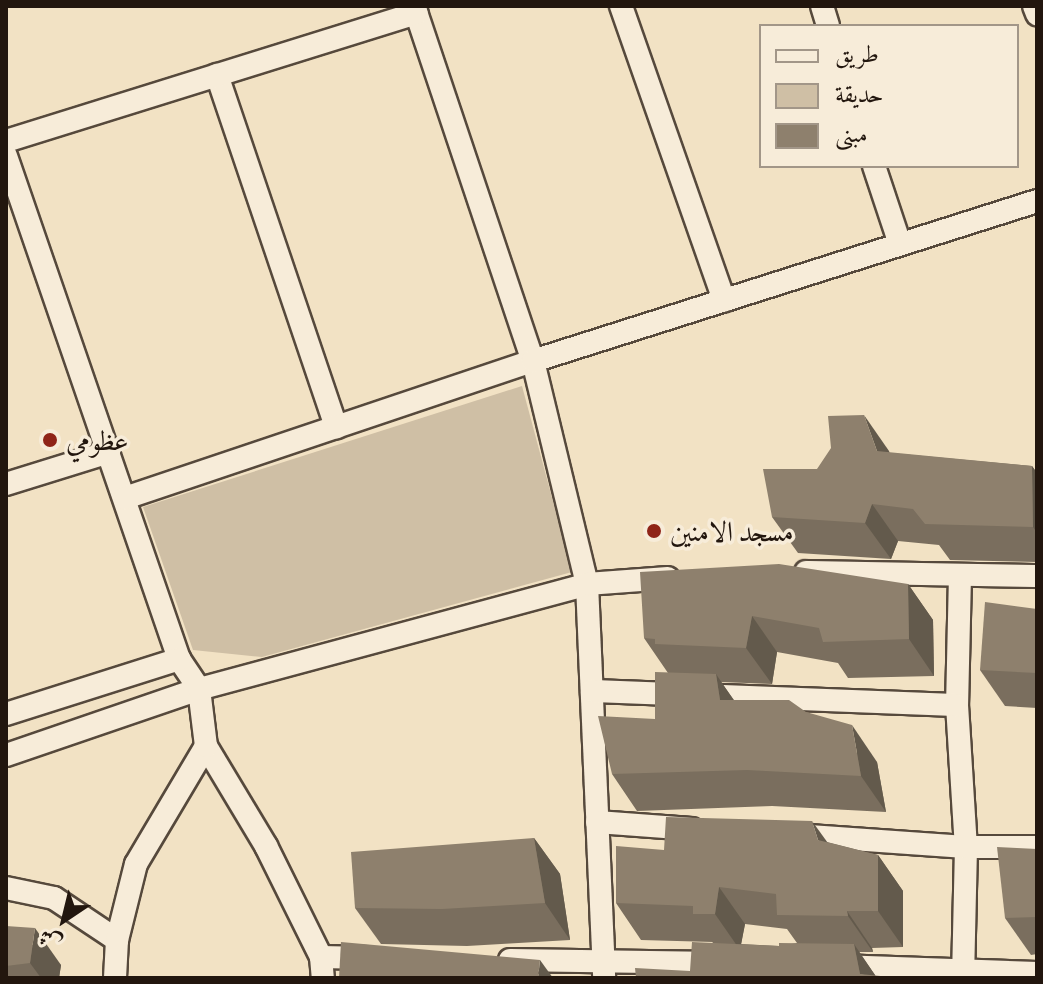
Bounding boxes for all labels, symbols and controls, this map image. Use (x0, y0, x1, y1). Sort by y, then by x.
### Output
legend (759, 24, 1019, 168)
text: طريق (835, 38, 879, 69)
text: حديقة (835, 78, 884, 109)
text: مبنى (835, 118, 868, 149)
place label: عظومي (66, 423, 129, 457)
marker: عظومي (41, 431, 59, 449)
place label: مسجد الامنين (670, 514, 794, 548)
marker: مسجد الامنين (645, 522, 663, 540)
north arrow (24, 880, 104, 960)
text: ش (33, 922, 67, 958)

